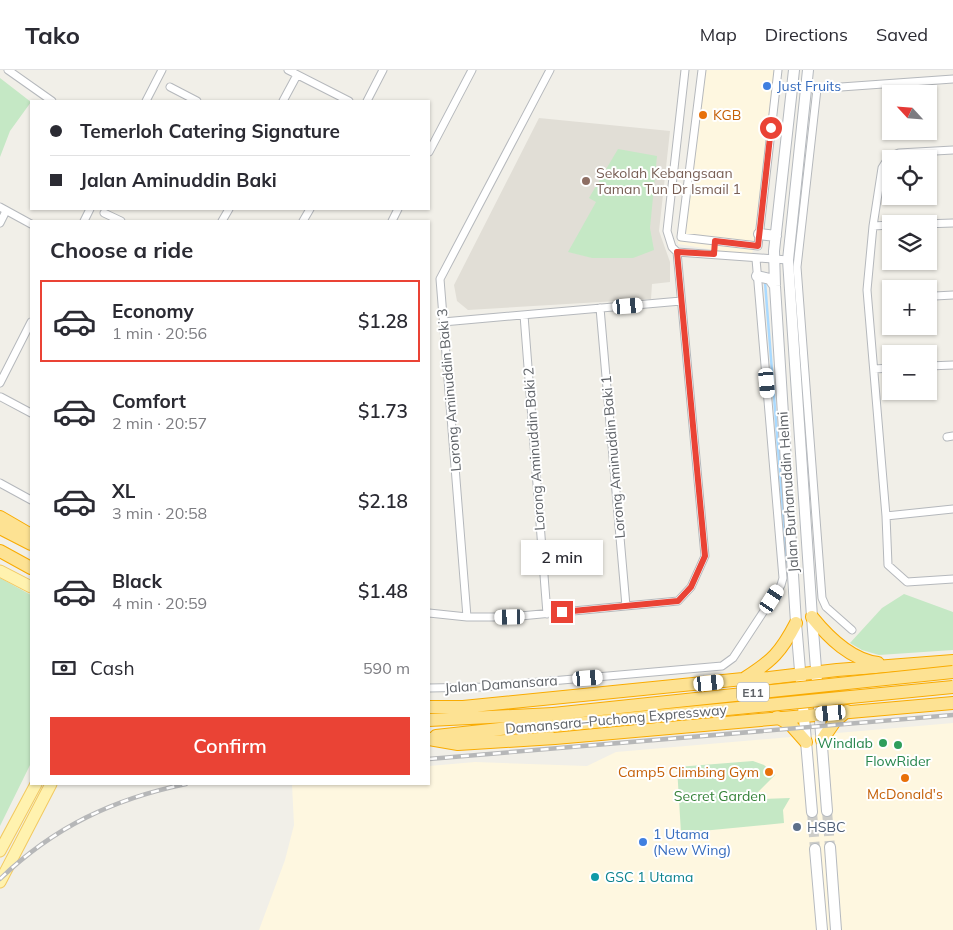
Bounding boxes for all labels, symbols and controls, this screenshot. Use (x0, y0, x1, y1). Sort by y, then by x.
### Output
text: Tako (25, 20, 80, 50)
text: Map (700, 23, 737, 46)
text: Directions (765, 23, 848, 46)
text: Saved (876, 23, 928, 46)
place label: Just Fruits (777, 77, 841, 95)
marker: Just Fruits (761, 80, 773, 92)
north arrow (882, 85, 938, 140)
map controls (882, 85, 937, 400)
place label: KGB (713, 106, 741, 124)
marker: KGB (697, 109, 709, 121)
route start (760, 117, 782, 139)
text: Temerloh Catering Signature (80, 119, 340, 143)
button: locate (882, 150, 937, 205)
place label: Sekolah Kebangsaan Taman Tun Dr Ismail 1 (596, 164, 741, 198)
text: Jalan Aminuddin Baki (80, 168, 277, 192)
marker: Sekolah Kebangsaan Taman Tun Dr Ismail 1 (580, 175, 592, 187)
button: layers (882, 215, 937, 270)
text: Choose a ride (50, 236, 193, 264)
button: + (882, 280, 937, 335)
car (612, 297, 643, 315)
icon: car (52, 299, 97, 344)
text: Economy (112, 299, 194, 323)
street label: Lorong Aminuddin Baki 3 (433, 308, 465, 472)
text: $1.28 (358, 309, 408, 333)
text: 1 min · 20:56 (112, 323, 207, 343)
button: − (882, 345, 937, 400)
street label: Lorong Aminuddin Baki 2 (519, 367, 549, 531)
car (758, 367, 775, 399)
street label: Lorong Aminuddin Baki 1 (597, 375, 629, 539)
icon: car (52, 389, 97, 434)
text: Comfort (112, 389, 186, 413)
text: $1.73 (358, 399, 408, 423)
street label: Jalan Burhanuddin Helmi (773, 411, 803, 573)
text: 2 min · 20:57 (112, 413, 207, 433)
icon: car (52, 479, 97, 524)
text: XL (112, 479, 135, 503)
text: $2.18 (358, 489, 408, 513)
text: 3 min · 20:58 (112, 503, 207, 523)
callout: 2 min (521, 540, 603, 574)
text: 2 min (541, 547, 583, 567)
icon: car (52, 569, 97, 614)
text: Black (112, 569, 162, 593)
text: $1.48 (358, 579, 408, 603)
car (757, 582, 786, 616)
text: 4 min · 20:59 (112, 593, 207, 613)
route end (551, 601, 573, 623)
car (494, 609, 525, 625)
icon: cash (50, 654, 78, 682)
text: Cash (90, 656, 135, 680)
text: 590 m (363, 658, 410, 678)
car (572, 669, 603, 687)
street label: Jalan Damansara (444, 671, 558, 697)
car (693, 674, 724, 692)
road number: E11 (737, 682, 769, 702)
street label: Damansara–Puchong Expressway (504, 700, 728, 738)
car (815, 704, 846, 722)
button: Confirm (50, 717, 410, 775)
place label: Windlab (817, 734, 873, 752)
marker: Windlab (877, 737, 889, 749)
marker: FlowRider (892, 739, 904, 751)
place label: FlowRider (865, 752, 932, 770)
place label: Camp5 Climbing Gym (618, 763, 759, 781)
marker: Camp5 Climbing Gym (763, 766, 775, 778)
marker: McDonald's (899, 772, 911, 784)
place label: McDonald's (867, 785, 943, 803)
park label: Secret Garden (674, 787, 766, 805)
place label: HSBC (807, 818, 846, 836)
marker: HSBC (791, 821, 803, 833)
place label: 1 Utama (New Wing) (653, 825, 731, 859)
marker: 1 Utama (New Wing) (637, 836, 649, 848)
place label: GSC 1 Utama (605, 868, 693, 886)
marker: GSC 1 Utama (589, 871, 601, 883)

